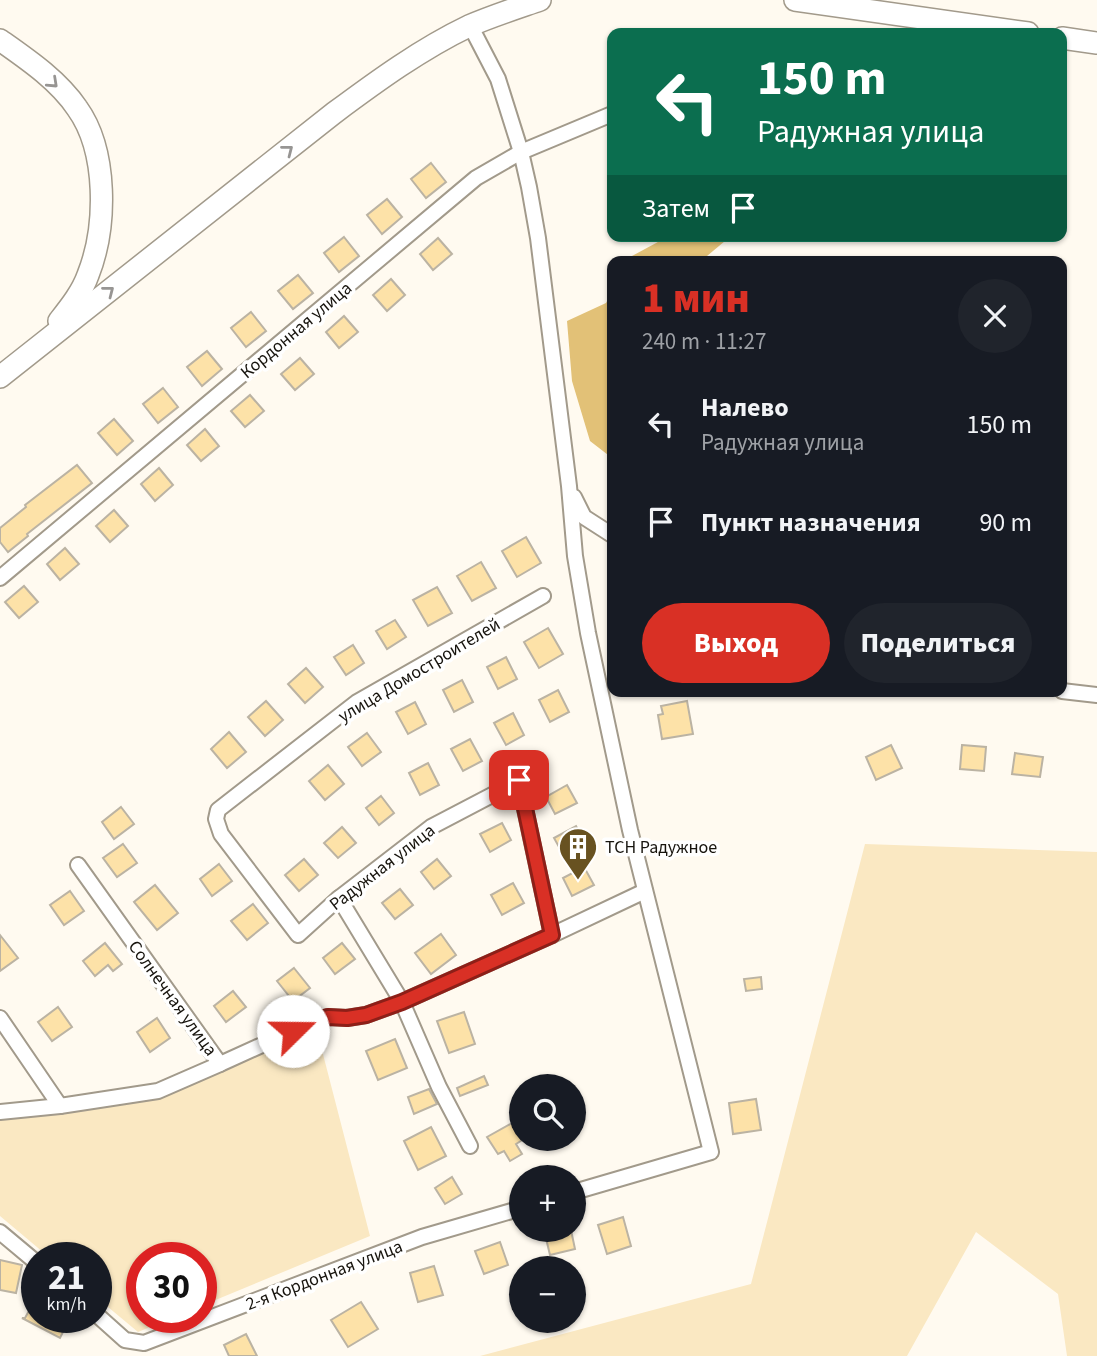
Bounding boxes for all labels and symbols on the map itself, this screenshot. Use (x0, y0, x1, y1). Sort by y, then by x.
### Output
one-way arrow (45, 74, 58, 87)
one-way arrow (280, 145, 292, 158)
street label: Кордонная улица (235, 276, 358, 385)
one-way arrow (101, 286, 114, 299)
street label: улица Домостроителей (333, 612, 505, 729)
pin (489, 750, 549, 810)
street label: Радужная улица (324, 818, 440, 917)
building icon: ТСН Радужное (557, 826, 599, 881)
place label: ТСН Радужное (605, 835, 717, 860)
street label: Солнечная улица (122, 935, 223, 1061)
position arrow (256, 994, 330, 1068)
street label: 2-я Кордонная улица (242, 1234, 406, 1317)
speed limit sign: 30 (126, 1242, 217, 1333)

